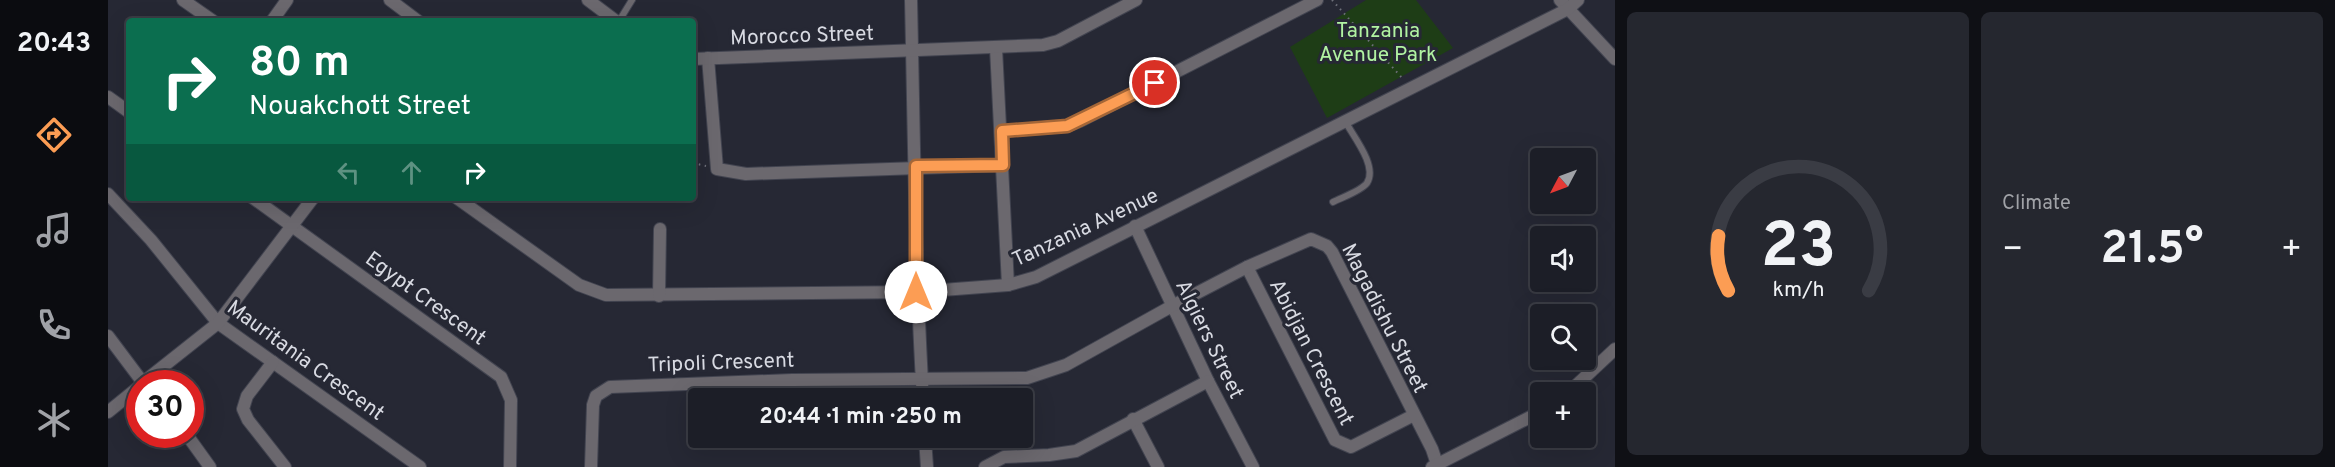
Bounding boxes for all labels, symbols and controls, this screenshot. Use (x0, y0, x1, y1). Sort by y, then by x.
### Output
park label: Tanzania Avenue Park (1319, 18, 1437, 69)
street label: Morocco Street (730, 20, 875, 53)
text: 20:43 (17, 27, 91, 61)
text: 80 m (249, 38, 350, 91)
icon: right (150, 42, 228, 120)
pin (1129, 57, 1180, 108)
icon: arrive (1138, 66, 1171, 99)
text: Nouakchott Street (249, 90, 471, 124)
icon: directions (33, 114, 75, 156)
north arrow (1530, 148, 1596, 214)
map controls (1530, 148, 1596, 448)
icon: left (332, 156, 365, 189)
icon: ahead (395, 156, 428, 189)
icon: right (458, 156, 491, 189)
street label: Tanzania Avenue (1008, 183, 1163, 274)
text: Climate (2002, 191, 2071, 217)
icon: music (33, 209, 75, 251)
text: 23 (1760, 210, 1836, 289)
text: 21.5° (2101, 222, 2203, 279)
button: sound (1530, 226, 1596, 292)
text: − (2002, 230, 2023, 272)
text: + (2281, 230, 2302, 272)
street label: Magadishu Street (1334, 239, 1433, 398)
street label: Egypt Crescent (359, 246, 491, 352)
position arrow (884, 260, 948, 324)
street label: Abidjan Crescent (1262, 275, 1359, 430)
street label: Algiers Street (1168, 276, 1249, 404)
text: km/h (1772, 277, 1824, 304)
street label: Mauritania Crescent (221, 295, 389, 428)
icon: phone (33, 304, 75, 346)
button: search (1530, 304, 1596, 370)
street label: Tripoli Crescent (647, 347, 795, 380)
speed limit sign: 30 (126, 370, 204, 448)
button: + (1530, 382, 1596, 448)
icon: climate (33, 399, 75, 441)
text: 20:44 · 1 min · 250 m (759, 404, 962, 431)

